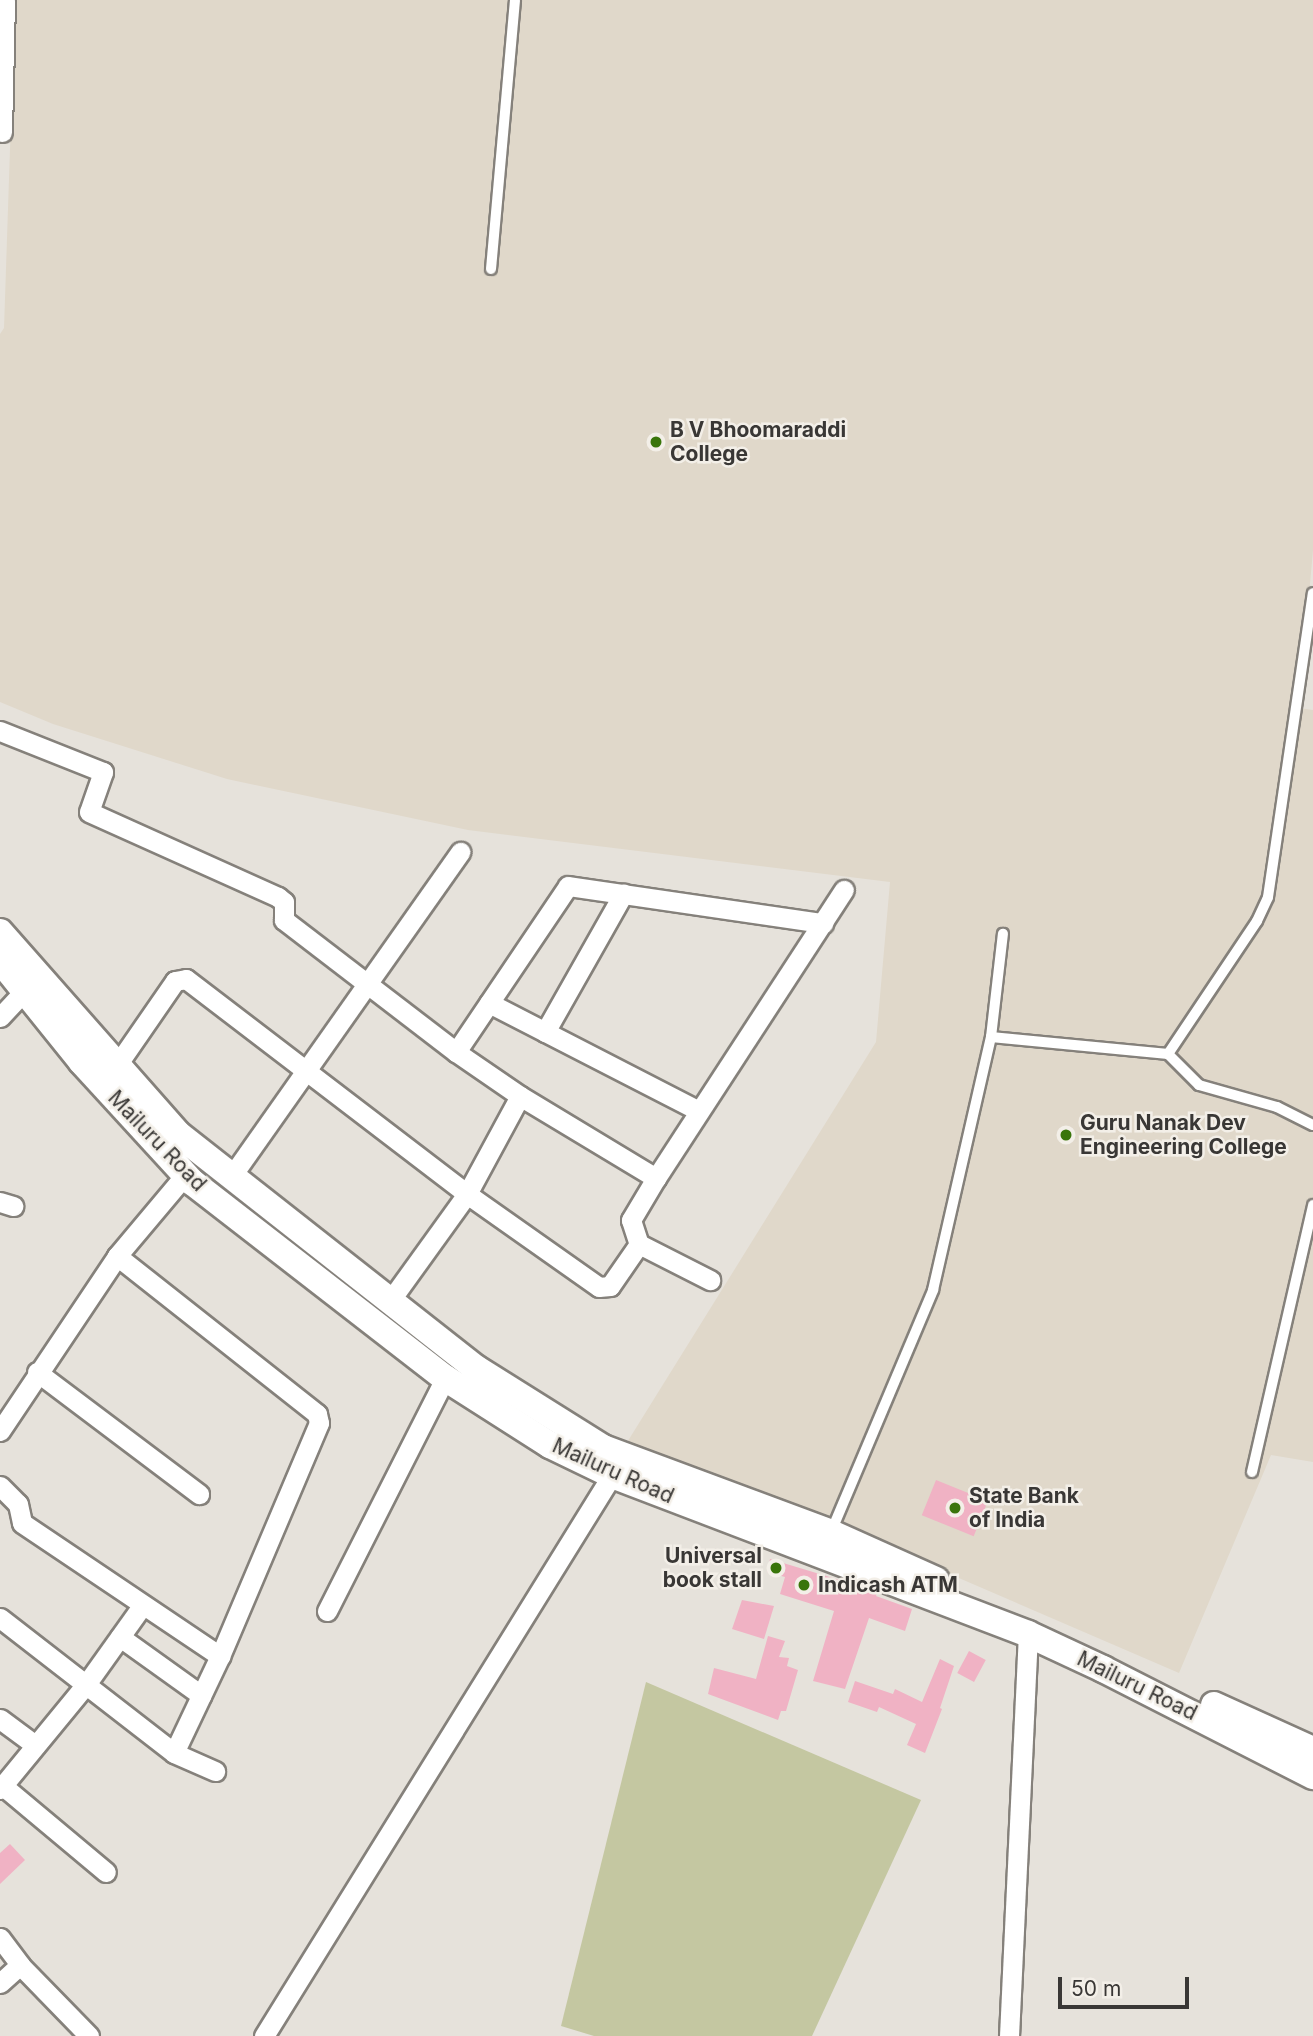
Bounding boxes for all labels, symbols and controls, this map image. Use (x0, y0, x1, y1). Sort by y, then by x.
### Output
place label: B V Bhoomaraddi College (670, 417, 846, 467)
marker: B V Bhoomaraddi College (648, 434, 664, 450)
street label: Mailuru Road (103, 1085, 211, 1197)
place label: Guru Nanak Dev Engineering College (1080, 1110, 1287, 1160)
marker: Guru Nanak Dev Engineering College (1058, 1127, 1074, 1143)
street label: Mailuru Road (548, 1433, 678, 1509)
place label: State Bank of India (969, 1483, 1079, 1533)
marker: State Bank of India (947, 1500, 963, 1516)
place label: Universal book stall (663, 1543, 762, 1593)
marker: Universal book stall (768, 1560, 784, 1576)
place label: Indicash ATM (818, 1572, 958, 1598)
marker: Indicash ATM (796, 1577, 812, 1593)
street label: Mailuru Road (1073, 1646, 1201, 1726)
scale bar (1061, 1962, 1192, 2006)
text: 50 m (1071, 1976, 1121, 2001)

